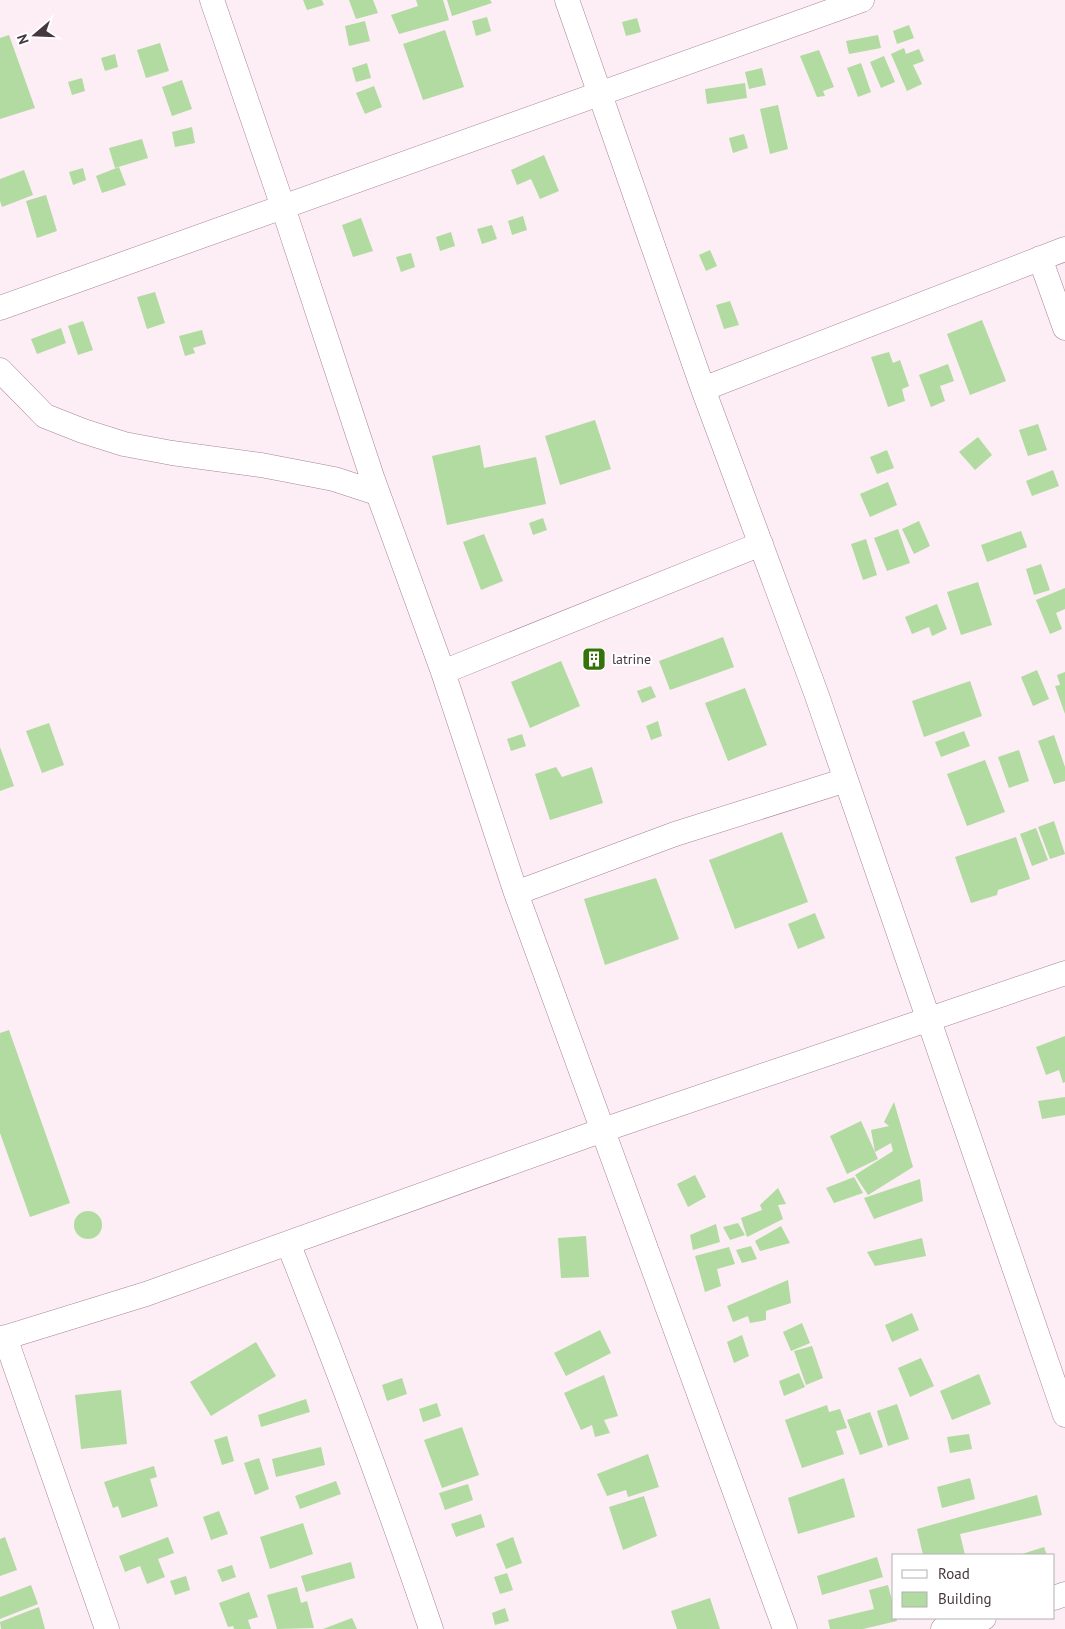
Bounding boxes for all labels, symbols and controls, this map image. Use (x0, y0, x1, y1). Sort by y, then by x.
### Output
north arrow (10, 10, 60, 60)
text: N (13, 32, 33, 47)
building icon: latrine (581, 646, 607, 672)
place label: latrine (612, 650, 651, 668)
legend (892, 1554, 1055, 1619)
text: Road (938, 1564, 970, 1583)
text: Building (938, 1589, 992, 1608)

